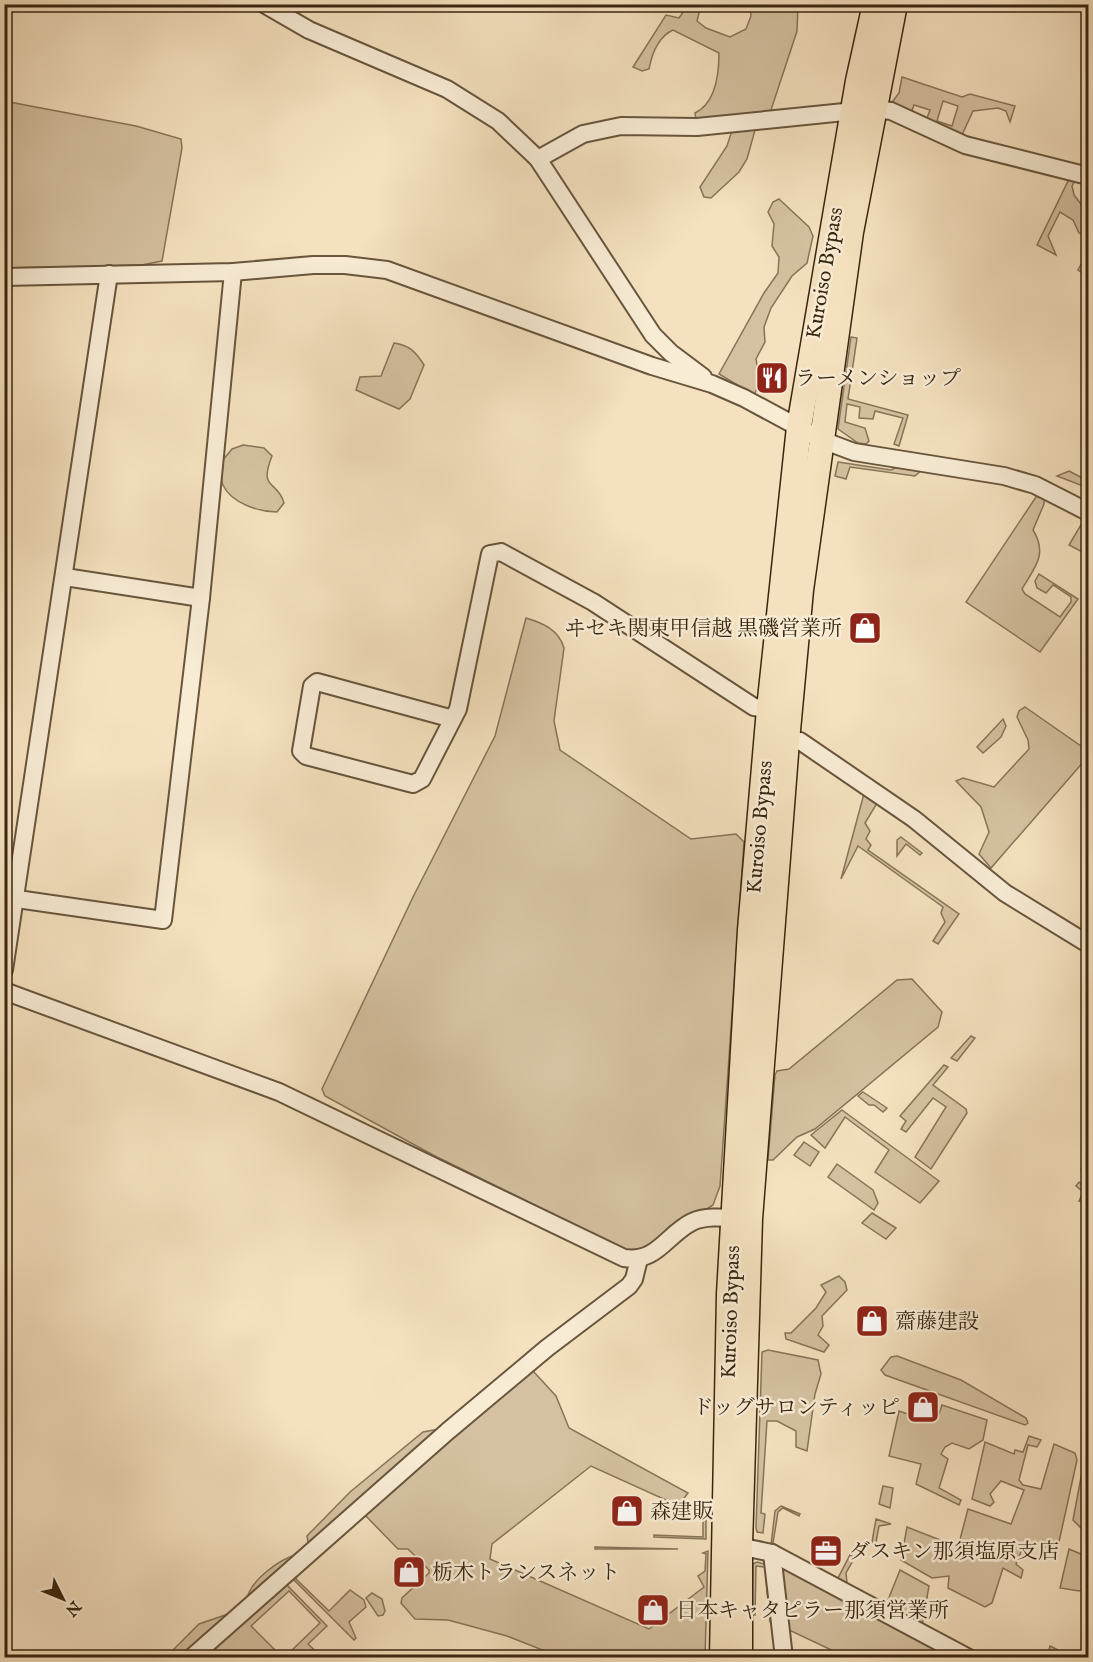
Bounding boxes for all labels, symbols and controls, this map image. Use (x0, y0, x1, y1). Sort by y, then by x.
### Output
street label: Kuroiso Bypass (801, 205, 850, 341)
restaurant icon: ラーメンショップ (754, 360, 790, 396)
place label: ラーメンショップ (795, 366, 961, 393)
shop icon: ヰセキ関東甲信越 黒磯営業所 (847, 610, 883, 646)
place label: ヰセキ関東甲信越 黒磯営業所 (564, 616, 842, 643)
street label: Kuroiso Bypass (741, 760, 780, 895)
street label: Kuroiso Bypass (716, 1245, 747, 1379)
shop icon: 齋藤建設 (854, 1303, 890, 1339)
place label: 齋藤建設 (895, 1309, 979, 1336)
shop icon: ドッグサロンティッピ (905, 1389, 941, 1425)
place label: ドッグサロンティッピ (693, 1395, 900, 1422)
shop icon: 森建販 (609, 1493, 645, 1529)
place label: 森建販 (650, 1499, 713, 1526)
office icon: ダスキン那須塩原支店 (808, 1533, 844, 1569)
place label: ダスキン那須塩原支店 (849, 1539, 1059, 1566)
shop icon: 栃木トランスネット (391, 1554, 427, 1590)
place label: 栃木トランスネット (432, 1560, 620, 1587)
north arrow (33, 1569, 93, 1629)
shop icon: 日本キャタピラー那須営業所 (635, 1592, 671, 1628)
text: N (60, 1595, 85, 1620)
place label: 日本キャタピラー那須営業所 (676, 1598, 949, 1625)

